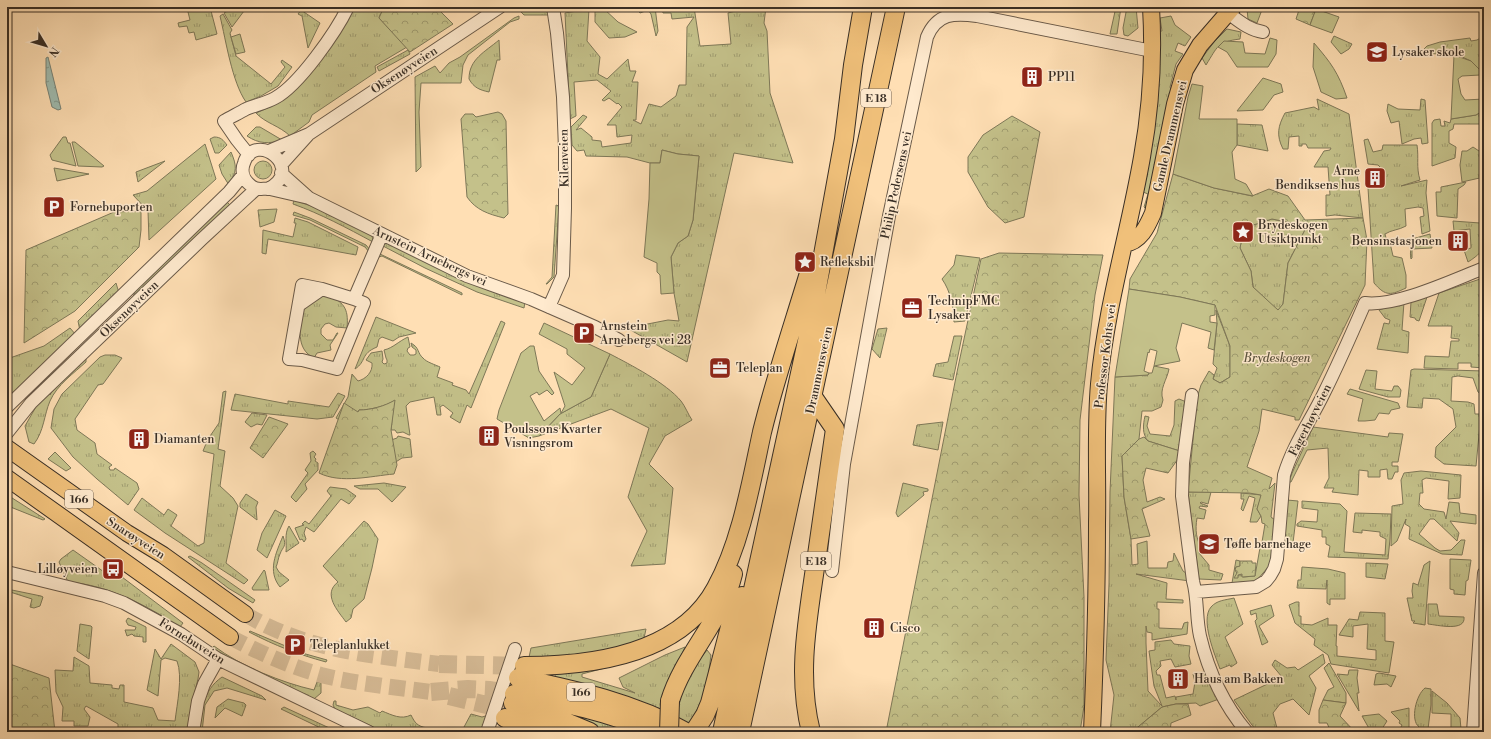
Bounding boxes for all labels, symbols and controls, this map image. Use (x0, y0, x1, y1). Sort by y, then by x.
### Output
north arrow (26, 26, 66, 66)
school or university icon: Lysaker skole (1364, 39, 1390, 65)
street label: Oksenøyveien (368, 43, 440, 97)
text: N (45, 44, 61, 60)
place label: Lysaker skole (1392, 45, 1464, 60)
building icon: PP11 (1019, 64, 1045, 90)
place label: PP11 (1048, 70, 1076, 85)
street label: Gamle Drammensvei (1150, 79, 1191, 193)
road number: E 18 (861, 89, 891, 107)
street label: Kilenveien (556, 129, 573, 187)
street label: Philip Pedersens vei (878, 130, 915, 240)
place label: Arne Bendiksens hus (1274, 164, 1360, 193)
building icon: Arne Bendiksens hus (1362, 165, 1388, 191)
parking icon: Fornebuporten (41, 194, 67, 220)
place label: Fornebuporten (70, 200, 153, 215)
place label: Brydeskogen Utsiktpunkt (1257, 218, 1328, 247)
place icon: Brydeskogen Utsiktpunkt (1230, 219, 1256, 245)
street label: Arnstein Arnebergs vei (369, 223, 489, 290)
building icon: Bensinstasjonen (1445, 228, 1471, 254)
place label: Bensinstasjonen (1351, 234, 1442, 249)
place icon: Refleksbil (792, 249, 818, 275)
place label: Refleksbil (820, 255, 874, 270)
street label: Oksenøyveien (97, 277, 162, 341)
place label: TechnipFMC Lysaker (928, 294, 999, 323)
office icon: TechnipFMC Lysaker (899, 295, 925, 321)
street label: Professor Kohts vei (1092, 303, 1119, 409)
place label: Arnstein Arnebergs vei 28 (599, 319, 691, 348)
parking icon: Arnstein Arnebergs vei 28 (571, 320, 597, 346)
street label: Drammensveien (803, 325, 836, 415)
park label: Brydeskogen (1243, 351, 1311, 366)
office icon: Teleplan (707, 355, 733, 381)
place label: Teleplan (736, 361, 783, 376)
street label: Fagerhøyveien (1286, 382, 1335, 459)
place label: Poulssons Kvarter Visningsrom (503, 422, 602, 451)
building icon: Poulssons Kvarter Visningsrom (476, 423, 502, 449)
building icon: Diamanten (126, 426, 152, 452)
place label: Diamanten (154, 432, 214, 447)
road number: 166 (65, 490, 93, 508)
street label: Snarøyveien (104, 514, 168, 563)
school or university icon: Tøffe barnehage (1196, 531, 1222, 557)
place label: Tøffe barnehage (1224, 537, 1311, 552)
road number: E 18 (801, 552, 831, 570)
bus stop icon: Lilløyveien (100, 556, 126, 582)
place label: Lilløyveien (37, 562, 98, 577)
street label: Fornebuveien (156, 615, 228, 668)
building icon: Cisco (861, 615, 887, 641)
place label: Cisco (890, 621, 921, 636)
parking icon: Teleplanlukket (282, 632, 308, 658)
place label: Teleplanlukket (310, 638, 391, 653)
building icon: Haus am Bakken (1165, 666, 1191, 692)
place label: Haus am Bakken (1194, 672, 1283, 687)
road number: 166 (567, 683, 595, 701)

